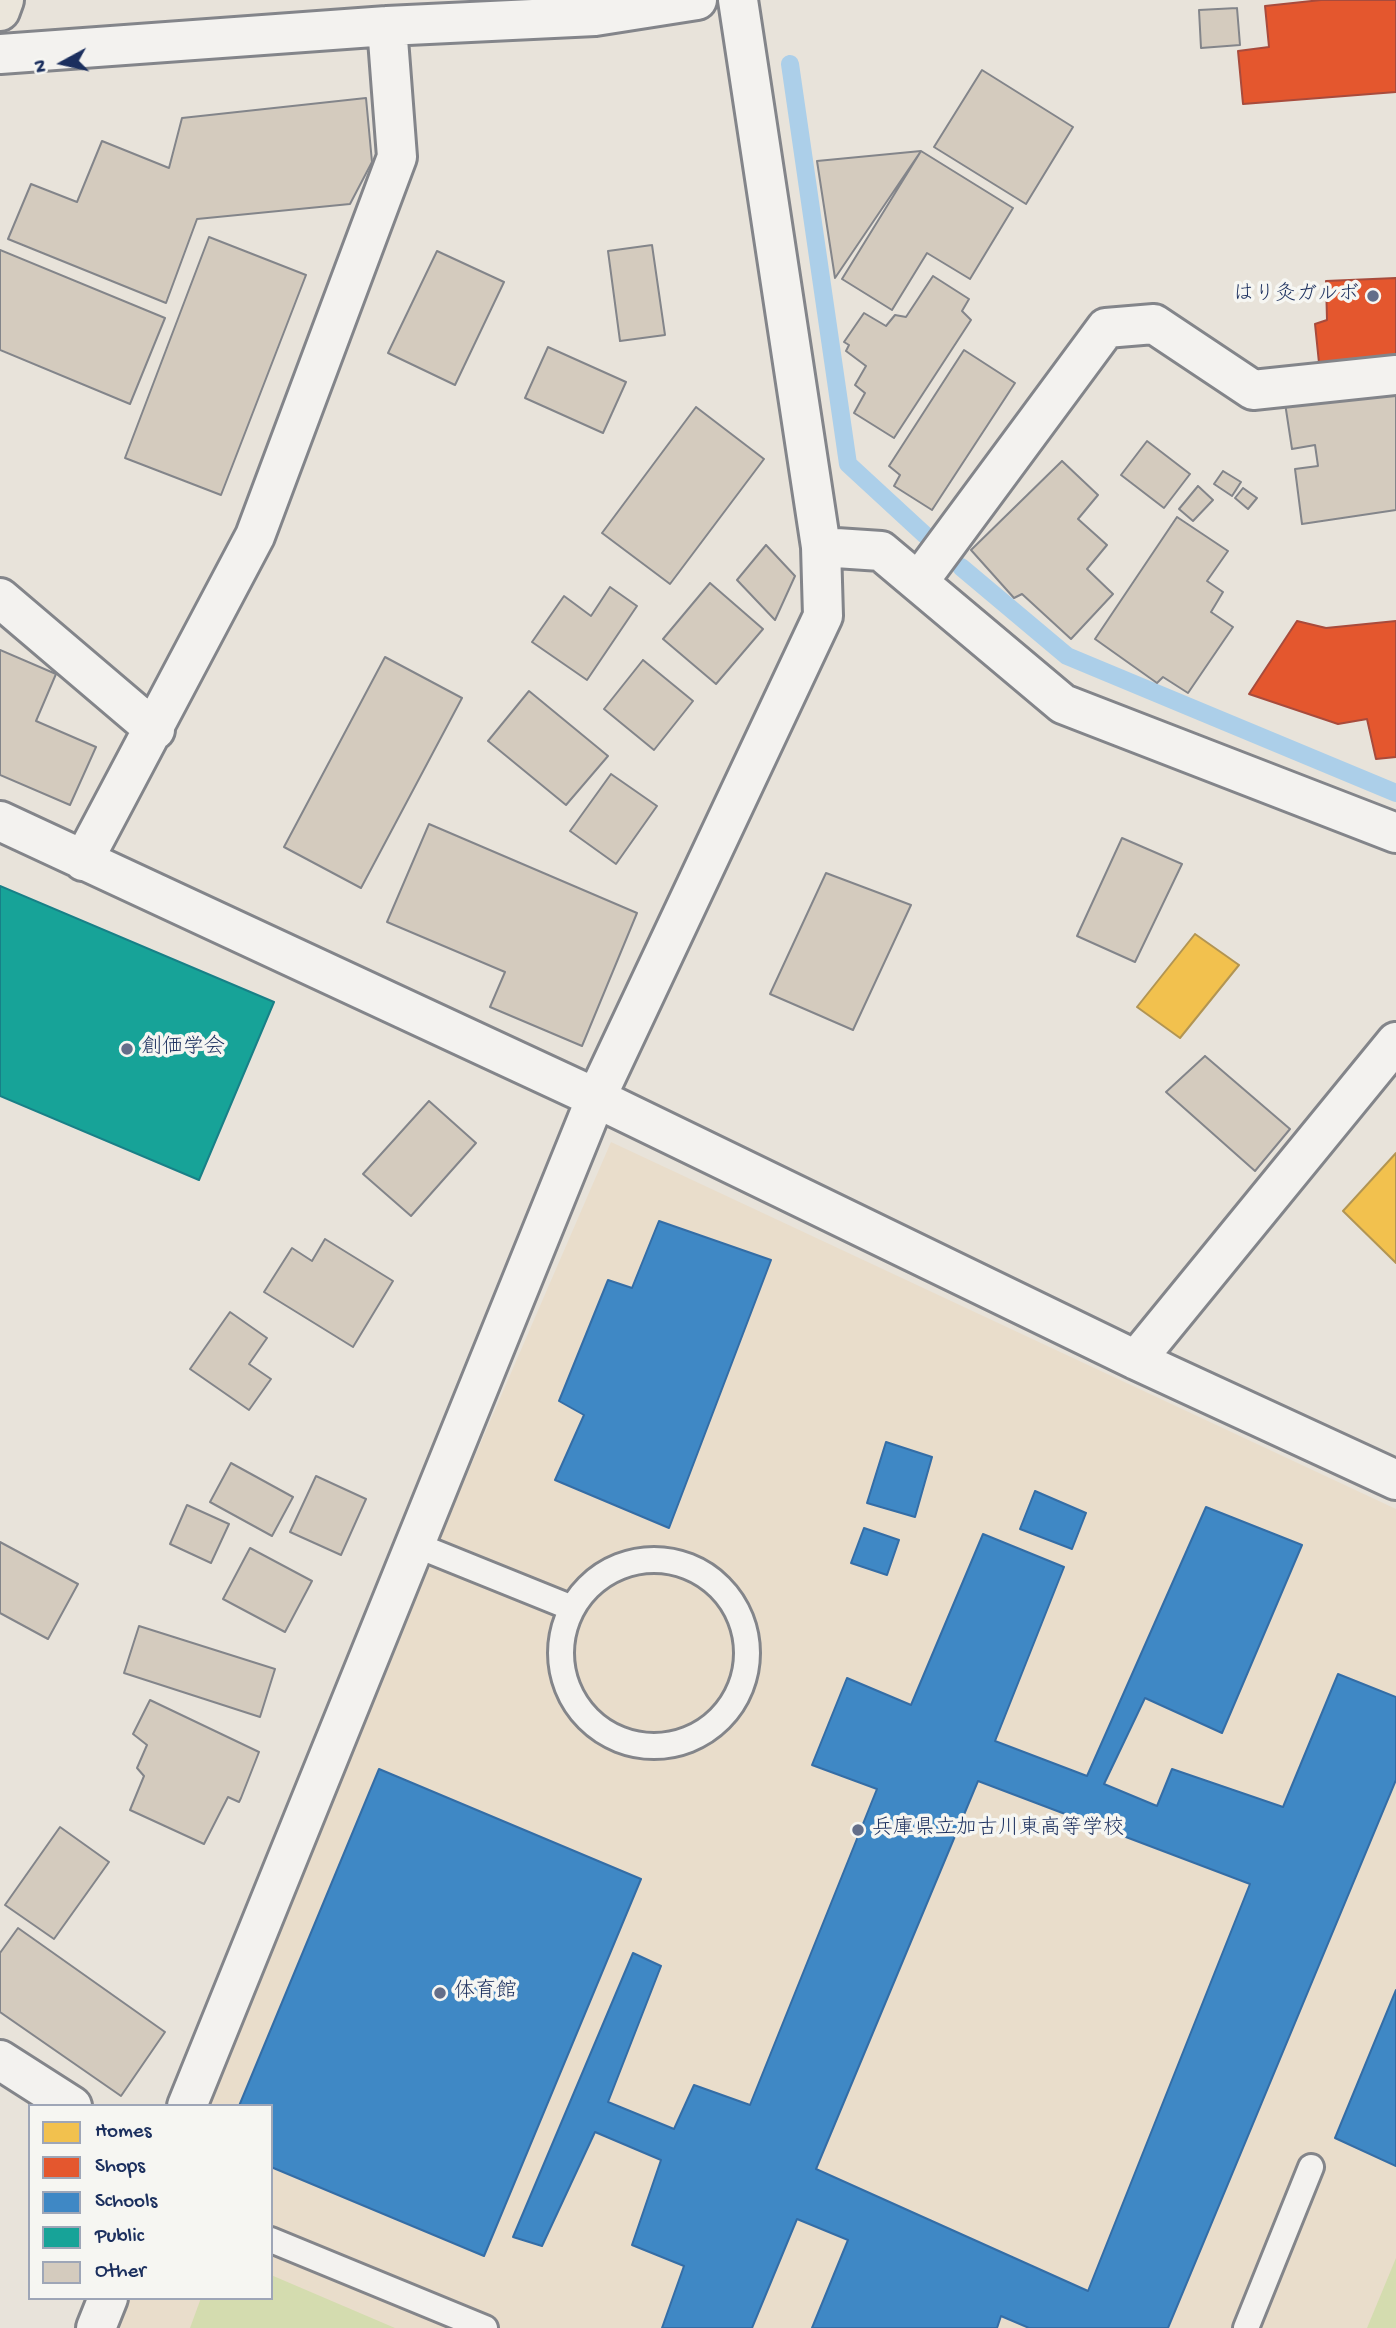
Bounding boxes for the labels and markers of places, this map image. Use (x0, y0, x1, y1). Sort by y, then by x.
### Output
place label: はり灸ガルボ (1233, 283, 1359, 309)
marker: はり灸ガルボ (1365, 288, 1381, 304)
place label: 創価学会 (141, 1036, 225, 1062)
marker: 創価学会 (119, 1041, 135, 1057)
place label: 兵庫県立加古川東高等学校 (872, 1817, 1124, 1843)
marker: 兵庫県立加古川東高等学校 (850, 1822, 866, 1838)
place label: 体育館 (454, 1980, 517, 2006)
marker: 体育館 (432, 1985, 448, 2001)

